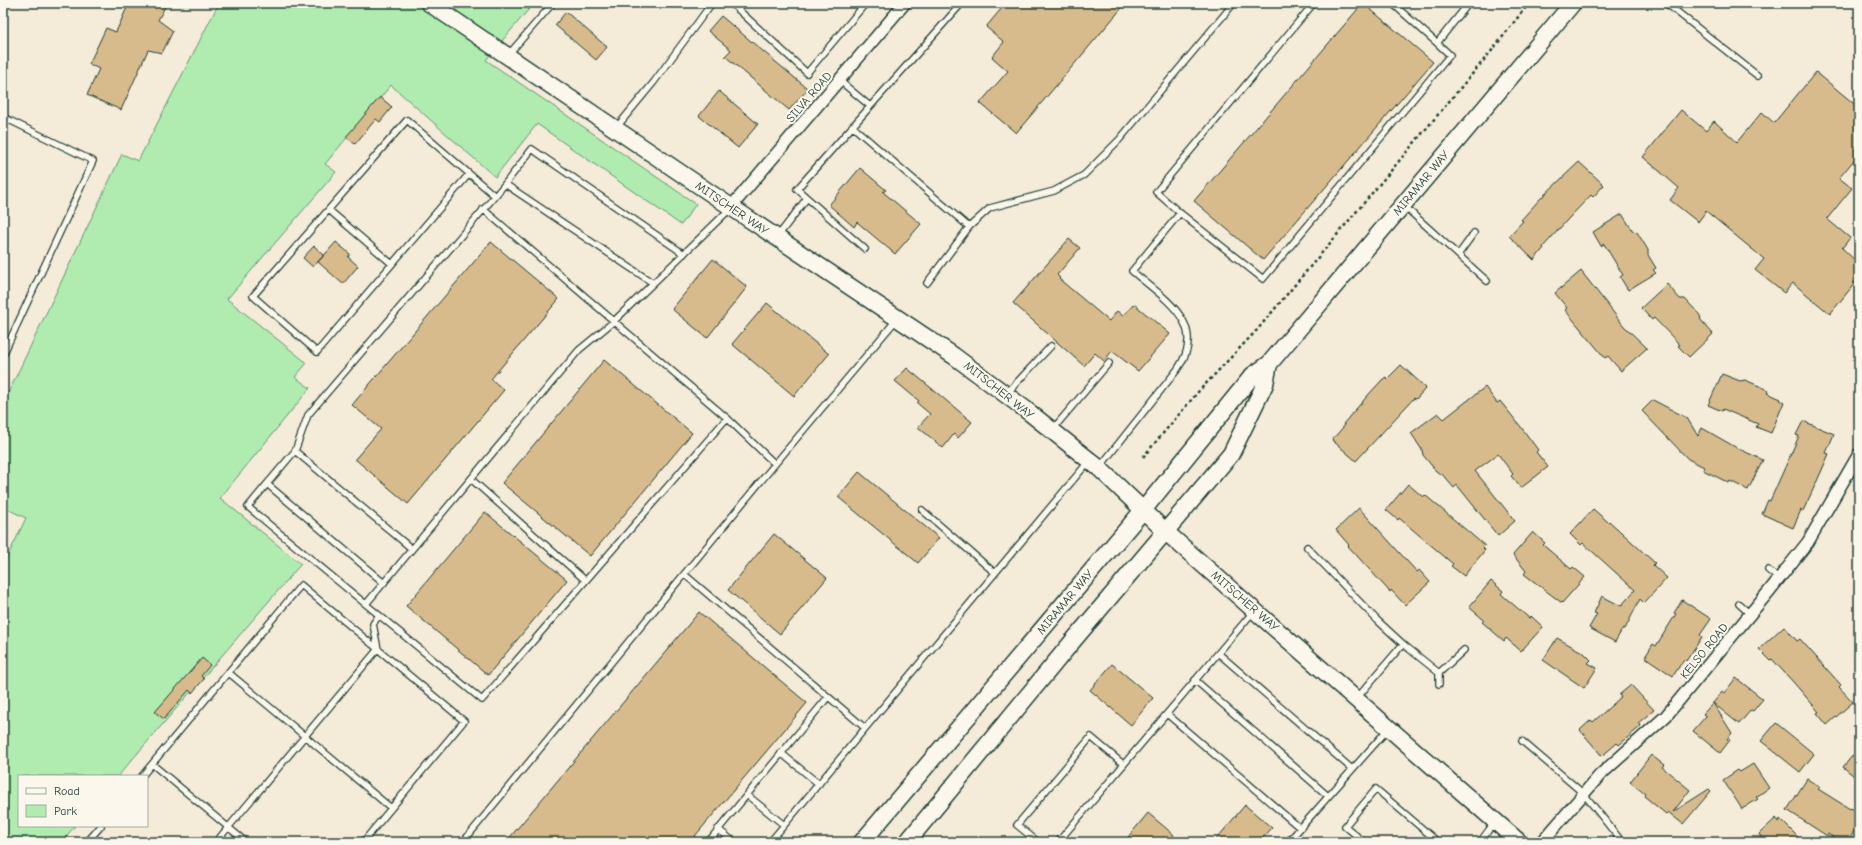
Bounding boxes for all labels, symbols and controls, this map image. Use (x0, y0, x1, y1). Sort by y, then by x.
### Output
street label: SILVA ROAD (783, 69, 835, 125)
street label: MIRAMAR WAY (1390, 147, 1453, 218)
street label: MITSCHER WAY (693, 178, 772, 238)
street label: MITSCHER WAY (961, 358, 1038, 422)
street label: MIRAMAR WAY (1034, 566, 1097, 637)
street label: MITSCHER WAY (1208, 568, 1282, 635)
street label: KELSO ROAD (1677, 620, 1731, 682)
legend (18, 775, 148, 827)
text: Road (54, 784, 80, 798)
text: Park (54, 804, 77, 818)

